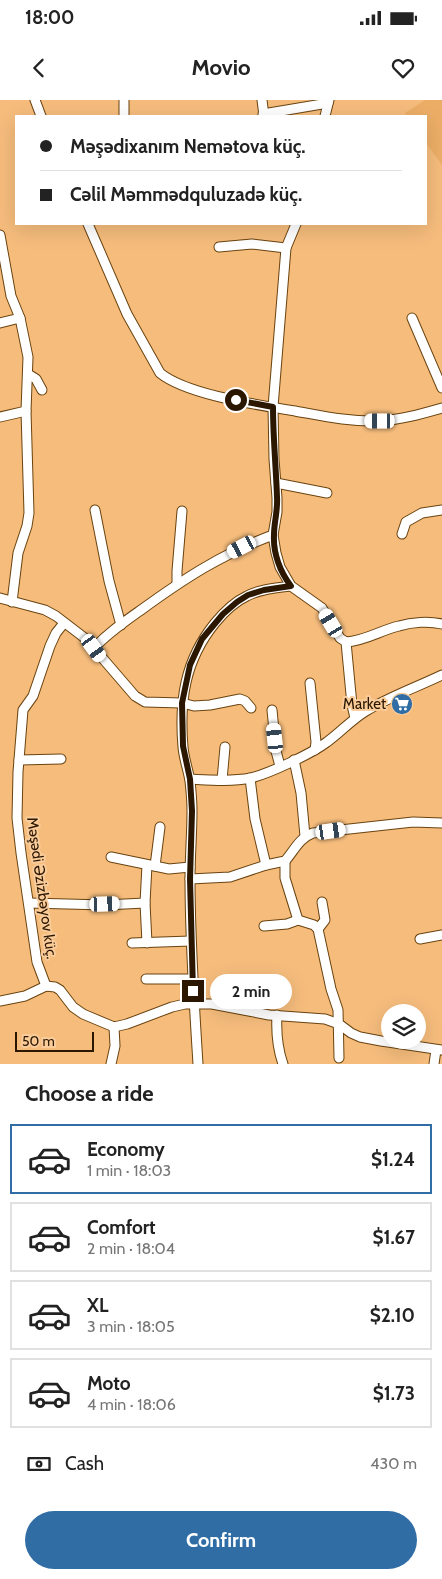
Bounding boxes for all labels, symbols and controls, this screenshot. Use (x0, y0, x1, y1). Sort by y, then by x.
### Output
text: 18:00 (25, 6, 75, 29)
icon: back (25, 54, 53, 82)
text: Movio (191, 54, 251, 81)
icon: heart (389, 54, 417, 82)
text: Məşədixanım Nemətova küç. (70, 135, 306, 158)
text: Cəlil Məmmədquluzadə küç. (70, 183, 302, 206)
route start (225, 389, 247, 411)
car (365, 414, 395, 429)
car (225, 534, 258, 560)
car (316, 606, 345, 640)
car (79, 631, 108, 665)
supermarket icon: Market (390, 692, 414, 716)
place label: Market (343, 695, 386, 713)
car (265, 722, 284, 754)
street label: Məşədi Əzizbəyov küç. (23, 816, 61, 960)
car (315, 821, 346, 841)
car (89, 896, 120, 912)
callout: 2 min (210, 974, 293, 1008)
route end (182, 980, 204, 1002)
text: 2 min (232, 982, 270, 1001)
map controls (381, 1004, 426, 1049)
button: layers (381, 1004, 426, 1049)
scale bar (15, 1029, 94, 1052)
text: 50 m (22, 1032, 55, 1050)
text: Choose a ride (25, 1080, 154, 1107)
icon: car (27, 1137, 72, 1182)
text: Economy (87, 1138, 165, 1161)
text: $1.24 (371, 1148, 415, 1171)
text: 1 min · 18:03 (87, 1161, 171, 1180)
icon: car (27, 1215, 72, 1260)
text: Comfort (87, 1216, 156, 1239)
text: $1.67 (372, 1226, 415, 1249)
text: 2 min · 18:04 (87, 1239, 175, 1258)
icon: car (27, 1293, 72, 1338)
text: XL (87, 1294, 108, 1317)
text: $2.10 (370, 1304, 415, 1327)
text: 3 min · 18:05 (87, 1317, 175, 1336)
icon: car (27, 1371, 72, 1416)
text: Moto (87, 1372, 131, 1395)
text: $1.73 (373, 1382, 415, 1405)
text: 4 min · 18:06 (87, 1395, 176, 1414)
icon: cash (25, 1450, 53, 1478)
text: Cash (65, 1452, 104, 1475)
text: 430 m (370, 1454, 417, 1473)
button: Confirm (25, 1511, 417, 1569)

